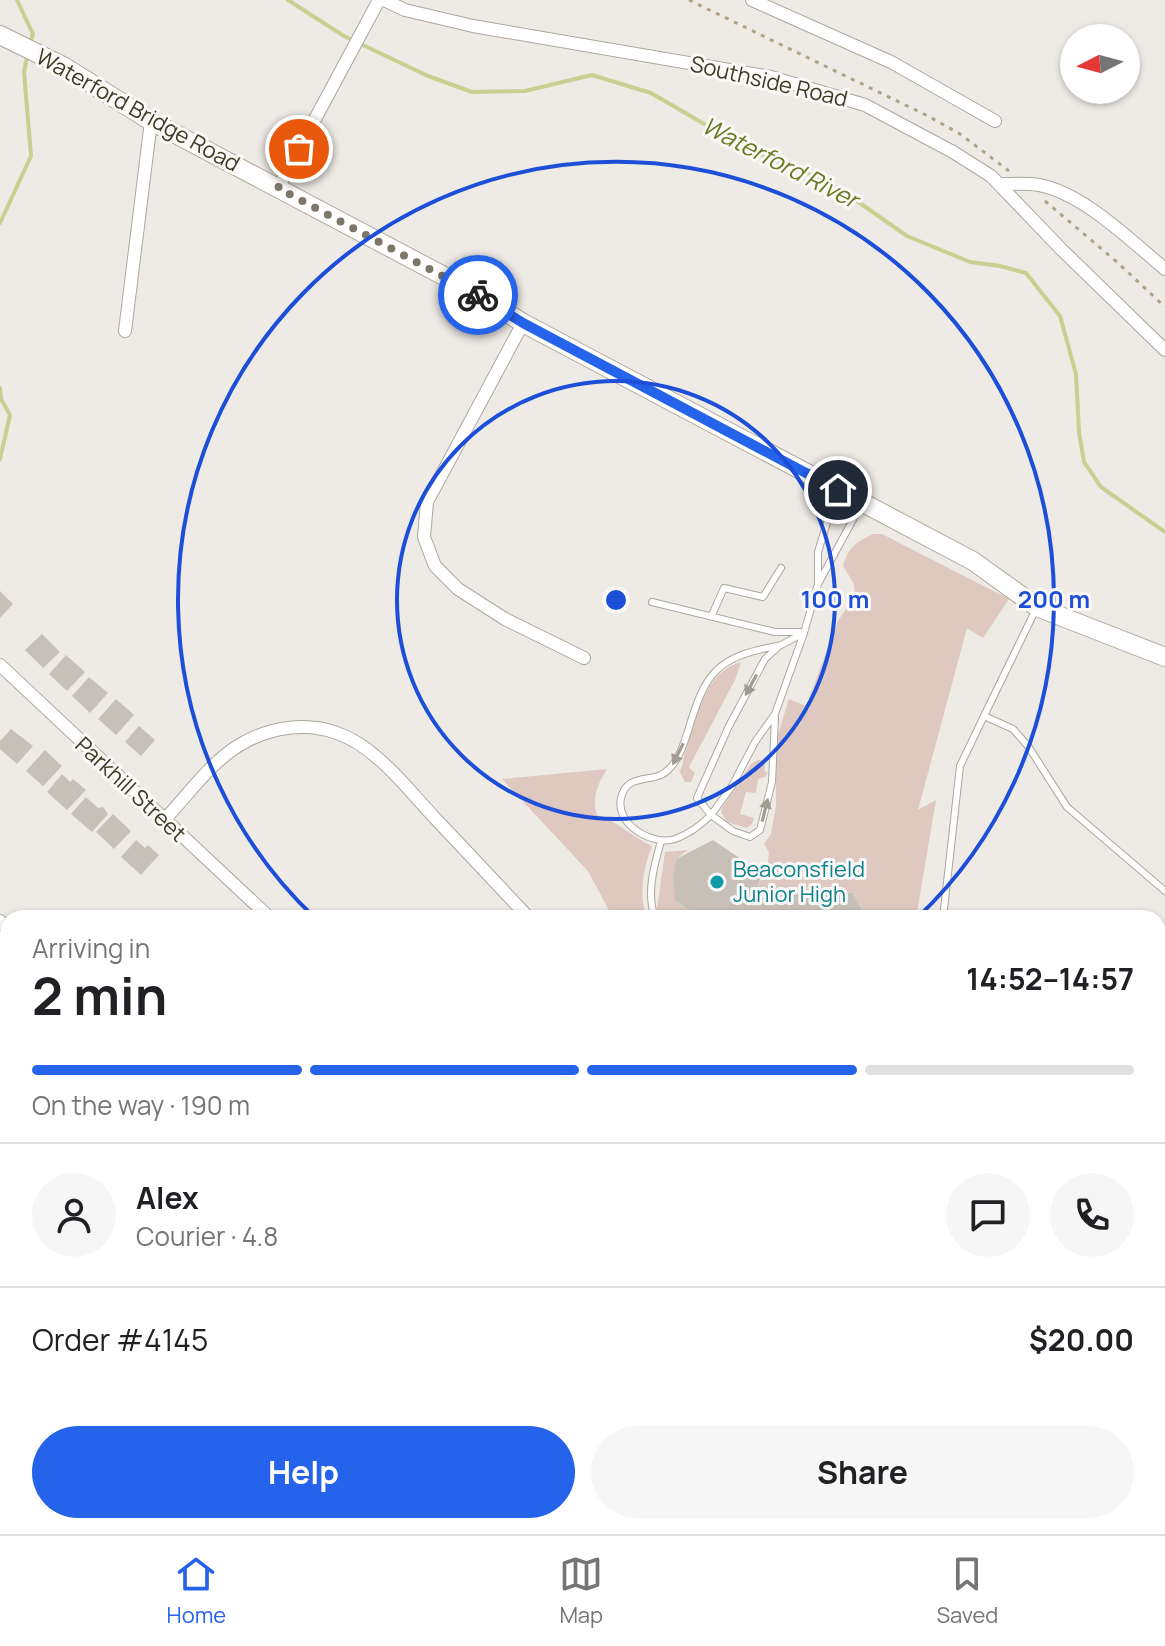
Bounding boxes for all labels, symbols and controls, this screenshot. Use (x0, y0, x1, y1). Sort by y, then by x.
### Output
north arrow (1060, 24, 1140, 104)
map controls (1060, 24, 1140, 104)
street label: Waterford Bridge Road (31, 41, 245, 179)
street label: Southside Road (687, 48, 851, 114)
water label: Waterford River (697, 108, 867, 217)
pin (265, 115, 333, 183)
icon: bag (277, 127, 321, 171)
courier (438, 255, 518, 335)
icon: bike (456, 273, 500, 317)
pin (804, 456, 872, 524)
icon: home (816, 468, 860, 512)
text: 100 m (801, 582, 869, 615)
text: 200 m (1018, 582, 1090, 615)
centre of rings (602, 586, 630, 614)
one-way arrow (744, 674, 757, 697)
street label: Parkhill Street (69, 730, 193, 848)
one-way arrow (671, 743, 685, 766)
one-way arrow (760, 797, 772, 822)
place label: Beaconsfield Junior High (733, 854, 865, 909)
marker: Beaconsfield Junior High (708, 873, 726, 891)
text: Arriving in (32, 930, 150, 966)
text: 14:52–14:57 (966, 958, 1134, 999)
text: 2 min (32, 960, 167, 1031)
text: On the way · 190 m (32, 1087, 250, 1123)
button: person (32, 1173, 116, 1257)
button: chat (946, 1173, 1030, 1257)
button: phone (1050, 1173, 1134, 1257)
text: Alex (136, 1177, 199, 1218)
text: Courier · 4.8 (136, 1218, 278, 1254)
text: Order #4145 (32, 1319, 208, 1360)
text: $20.00 (1029, 1319, 1134, 1360)
button: Help (32, 1426, 575, 1518)
button: Share (591, 1426, 1134, 1518)
tab: Home (167, 1552, 226, 1630)
tab: Map (559, 1552, 603, 1630)
tab: Saved (936, 1552, 998, 1630)

